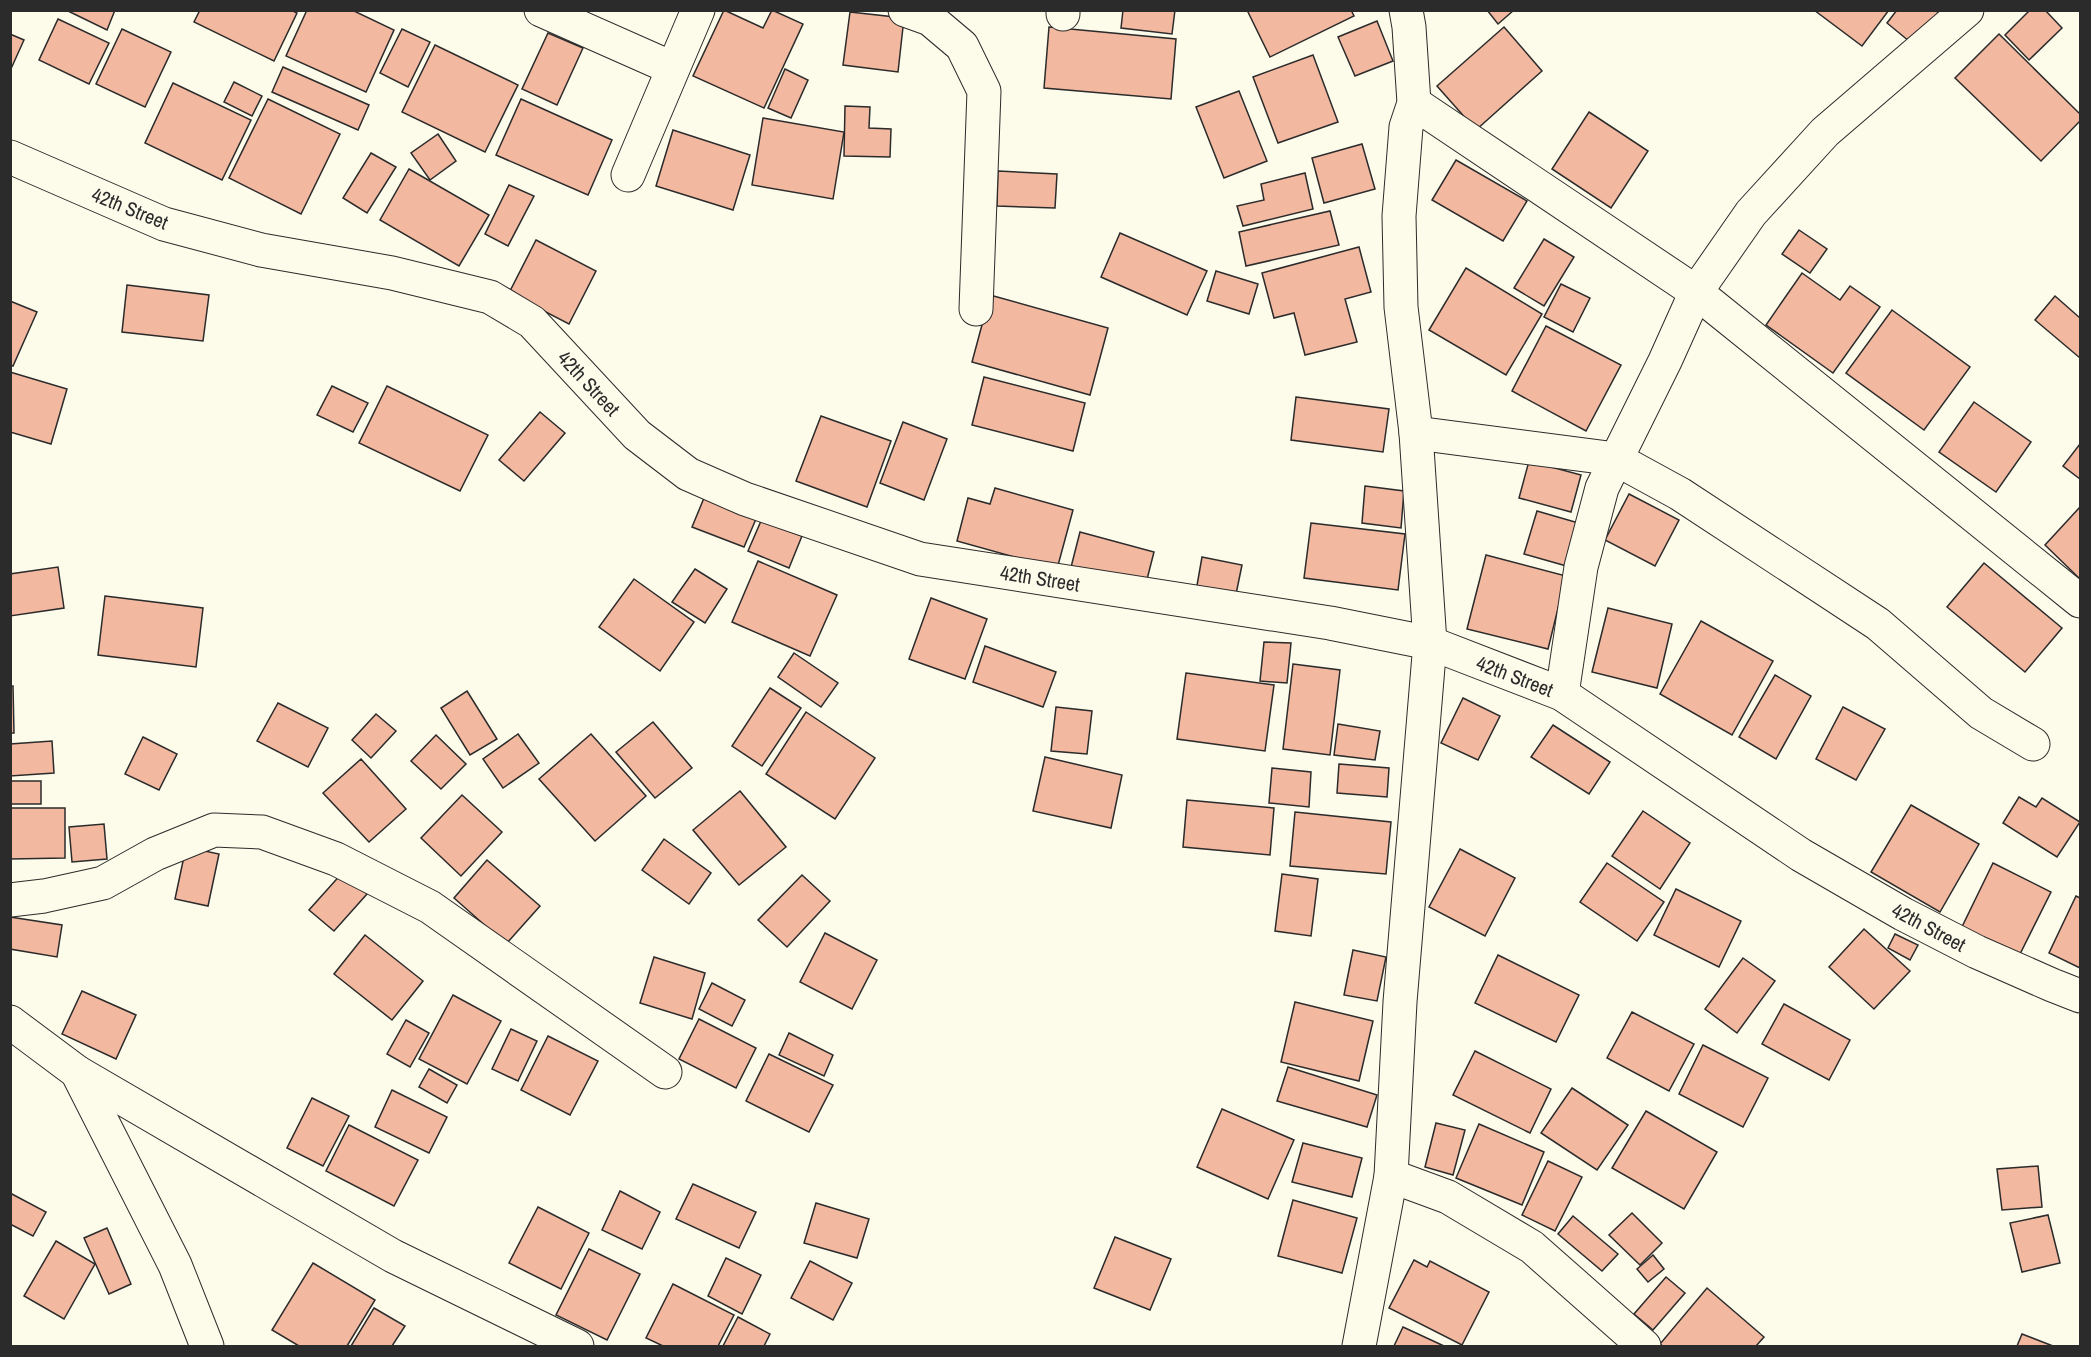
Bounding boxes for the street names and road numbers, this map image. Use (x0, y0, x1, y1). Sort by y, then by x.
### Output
street label: 42th Street (88, 180, 173, 236)
street label: 42th Street (552, 344, 627, 422)
street label: 42th Street (998, 558, 1082, 598)
street label: 42th Street (1473, 649, 1558, 703)
street label: 42th Street (1887, 896, 1971, 958)

